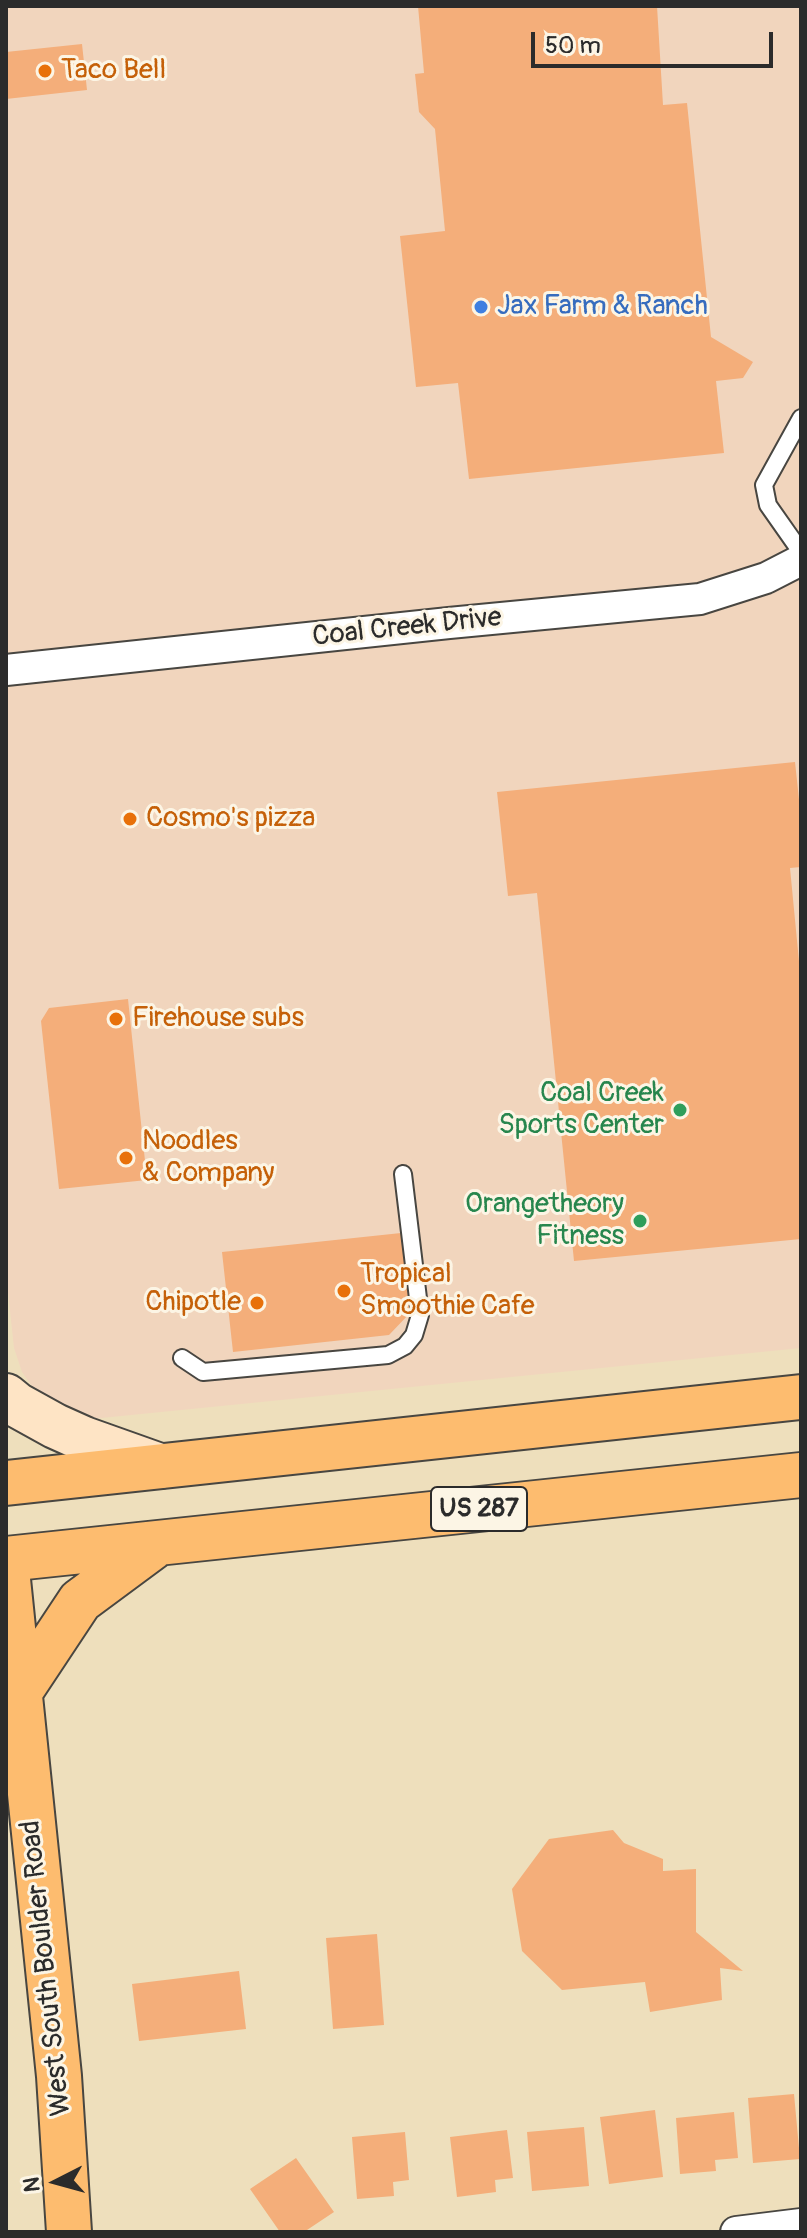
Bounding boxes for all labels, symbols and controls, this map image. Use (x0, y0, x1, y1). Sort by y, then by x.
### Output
scale bar (535, 16, 777, 66)
text: 50 m (545, 31, 601, 60)
place label: Taco Bell (61, 54, 166, 88)
marker: Taco Bell (36, 62, 54, 80)
place label: Jax Farm & Ranch (497, 290, 708, 324)
marker: Jax Farm & Ranch (472, 298, 490, 316)
street label: Coal Creek Drive (311, 601, 503, 655)
place label: Cosmo's pizza (146, 802, 315, 836)
marker: Cosmo's pizza (121, 810, 139, 828)
place label: Firehouse subs (132, 1002, 304, 1036)
marker: Firehouse subs (107, 1010, 125, 1028)
place label: Coal Creek Sports Center (498, 1077, 664, 1143)
marker: Coal Creek Sports Center (671, 1101, 689, 1119)
place label: Noodles & Company (142, 1125, 275, 1191)
marker: Noodles & Company (117, 1149, 135, 1167)
place label: Orangetheory Fitness (465, 1188, 624, 1254)
marker: Orangetheory Fitness (631, 1212, 649, 1230)
place label: Tropical Smoothie Cafe (360, 1258, 535, 1324)
marker: Tropical Smoothie Cafe (335, 1282, 353, 1300)
place label: Chipotle (145, 1286, 241, 1320)
marker: Chipotle (248, 1294, 266, 1312)
road number: US 287 (431, 1487, 527, 1531)
street label: West South Boulder Road (15, 1819, 79, 2117)
north arrow (16, 2142, 96, 2222)
text: N (17, 2176, 47, 2193)

